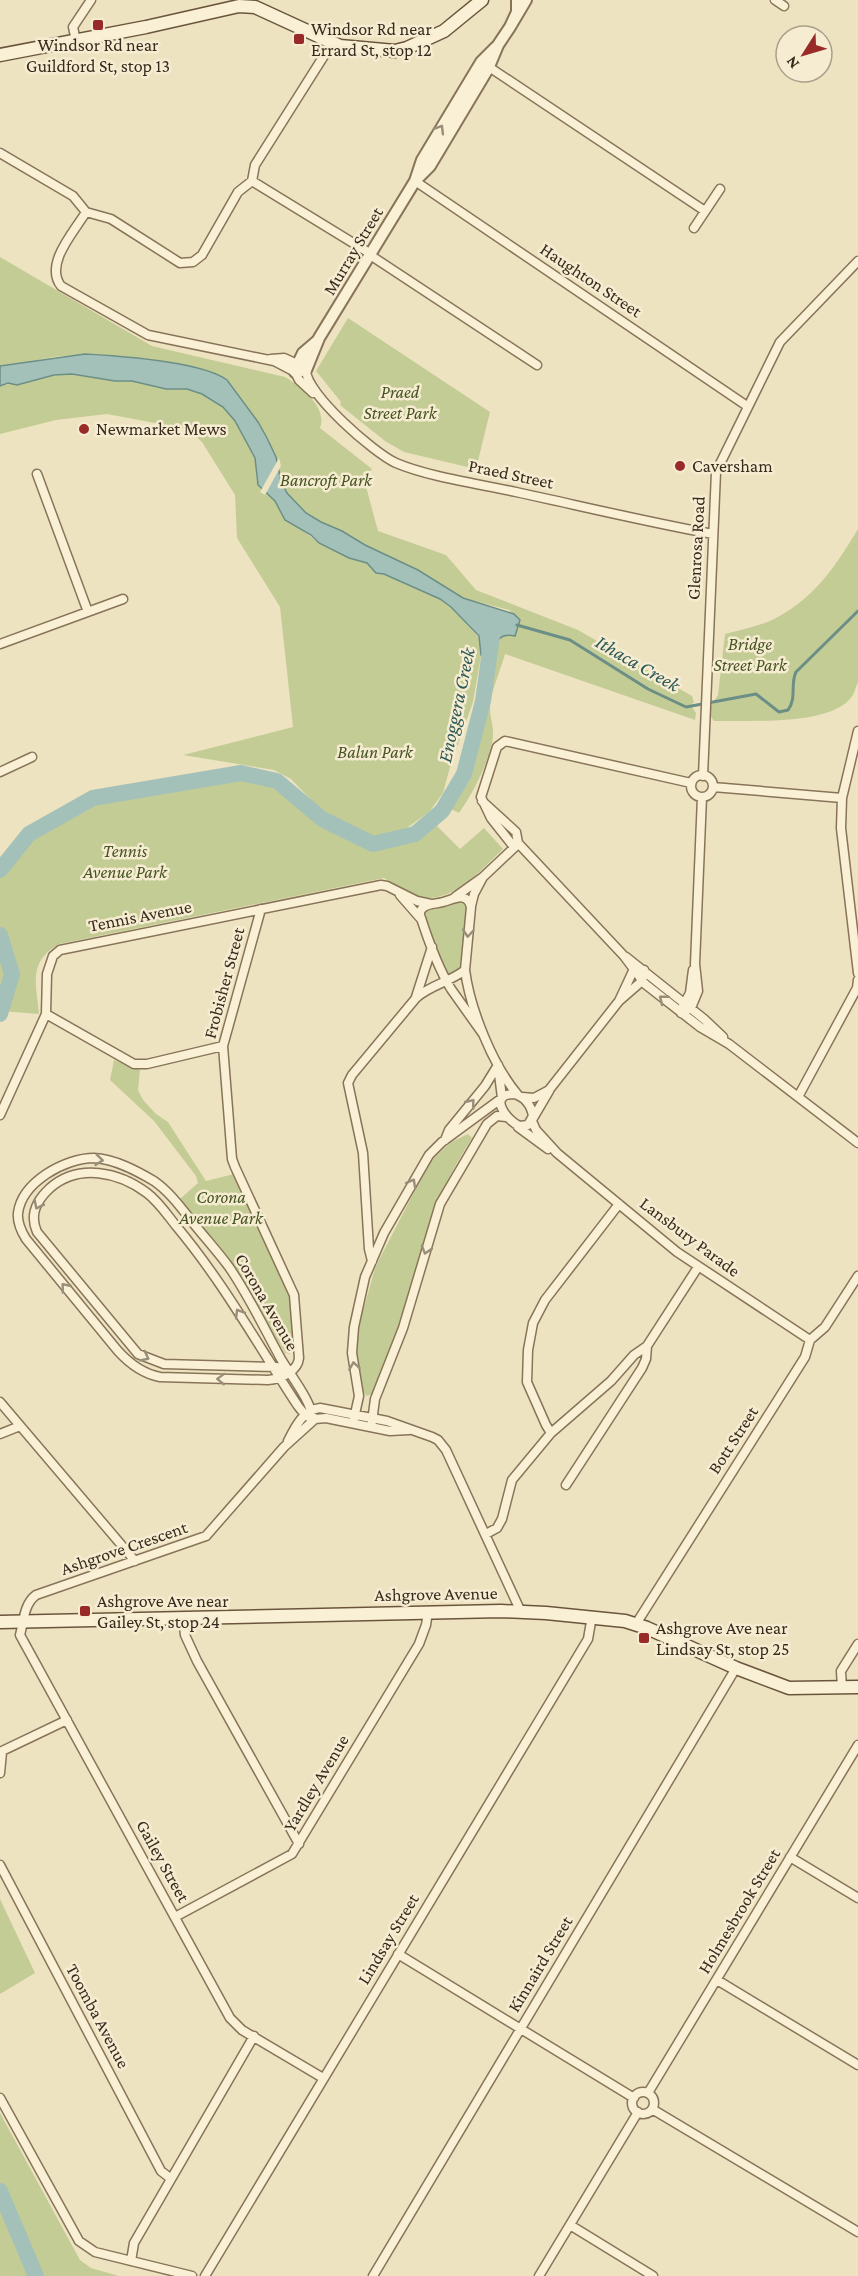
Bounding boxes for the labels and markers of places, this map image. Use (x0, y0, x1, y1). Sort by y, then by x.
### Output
marker: Windsor Rd near Guildford St, stop 13 (91, 18, 105, 32)
place label: Windsor Rd near Errard St, stop 12 (311, 19, 432, 60)
marker: Windsor Rd near Errard St, stop 12 (292, 32, 306, 46)
place label: Windsor Rd near Guildford St, stop 13 (26, 35, 170, 76)
place label: Newmarket Mews (96, 419, 227, 439)
marker: Newmarket Mews (77, 422, 91, 436)
place label: Caversham (692, 456, 773, 476)
marker: Caversham (673, 459, 687, 473)
place label: Ashgrove Ave near Gailey St, stop 24 (97, 1591, 229, 1632)
marker: Ashgrove Ave near Gailey St, stop 24 (78, 1604, 92, 1618)
place label: Ashgrove Ave near Lindsay St, stop 25 (656, 1618, 789, 1659)
marker: Ashgrove Ave near Lindsay St, stop 25 (637, 1631, 651, 1645)

